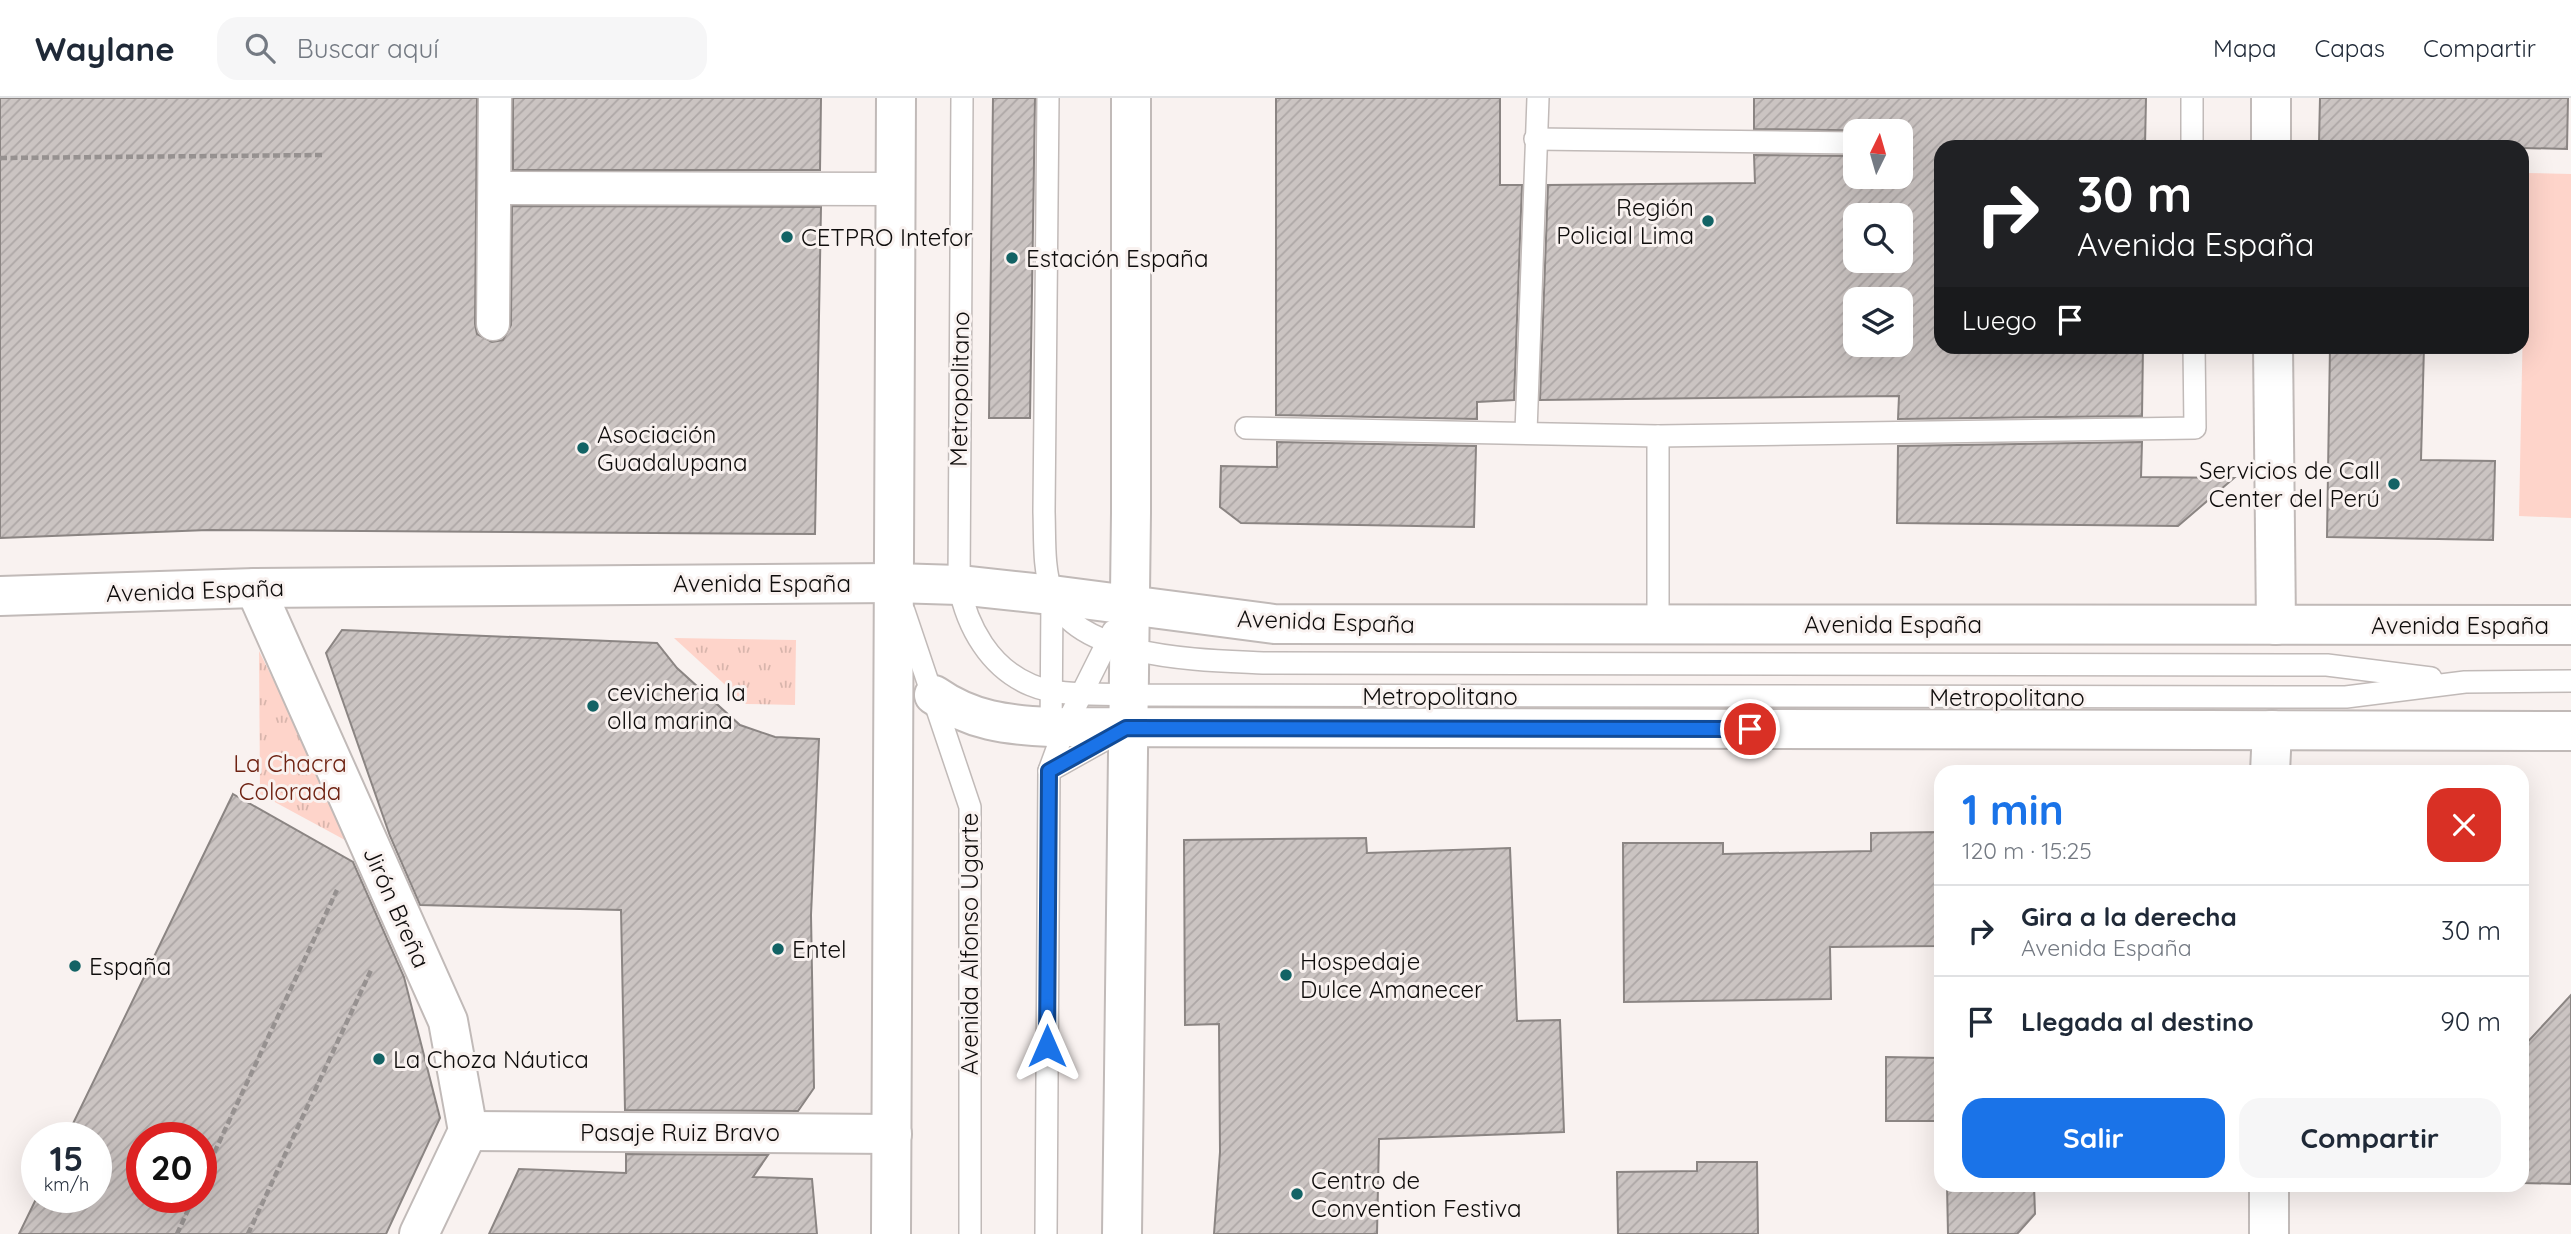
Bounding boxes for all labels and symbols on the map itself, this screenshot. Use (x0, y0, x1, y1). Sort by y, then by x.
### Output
north arrow (1843, 119, 1913, 189)
place label: Región Policial Lima (1556, 192, 1694, 250)
marker: Región Policial Lima (1700, 213, 1716, 229)
place label: CETPRO Intefor (801, 222, 973, 252)
marker: CETPRO Intefor (779, 229, 795, 245)
place label: Estación España (1026, 243, 1208, 273)
marker: Estación España (1004, 250, 1020, 266)
street label: Metropolitano (943, 311, 975, 467)
place label: Asociación Guadalupana (597, 419, 748, 477)
marker: Asociación Guadalupana (575, 440, 591, 456)
place label: Servicios de Call Center del Perú (2199, 455, 2380, 513)
marker: Servicios de Call Center del Perú (2386, 476, 2402, 492)
street label: Avenida España (673, 568, 851, 598)
street label: Avenida España (106, 572, 284, 608)
street label: Avenida España (1237, 603, 1415, 639)
street label: Avenida España (1804, 609, 1982, 639)
street label: Avenida España (2371, 610, 2549, 640)
place label: cevicheria la olla marina (607, 677, 746, 735)
street label: Metropolitano (1362, 681, 1518, 711)
street label: Metropolitano (1929, 682, 2085, 712)
marker: cevicheria la olla marina (585, 698, 601, 714)
pin (1720, 699, 1780, 759)
park label: La Chacra Colorada (233, 748, 347, 806)
street label: Avenida Alfonso Ugarte (954, 813, 984, 1075)
street label: Jirón Breña (357, 842, 437, 972)
place label: Entel (792, 934, 847, 964)
marker: Entel (770, 941, 786, 957)
place label: Hospedaje Dulce Amanecer (1300, 946, 1483, 1004)
place label: España (89, 951, 171, 981)
marker: España (67, 958, 83, 974)
marker: Hospedaje Dulce Amanecer (1278, 967, 1294, 983)
position arrow (1010, 1009, 1084, 1083)
place label: La Choza Náutica (393, 1044, 589, 1074)
marker: La Choza Náutica (371, 1051, 387, 1067)
street label: Pasaje Ruiz Bravo (580, 1117, 780, 1147)
speed limit sign: 20 (126, 1122, 217, 1213)
place label: Centro de Convention Festiva (1311, 1165, 1522, 1223)
marker: Centro de Convention Festiva (1289, 1186, 1305, 1202)

